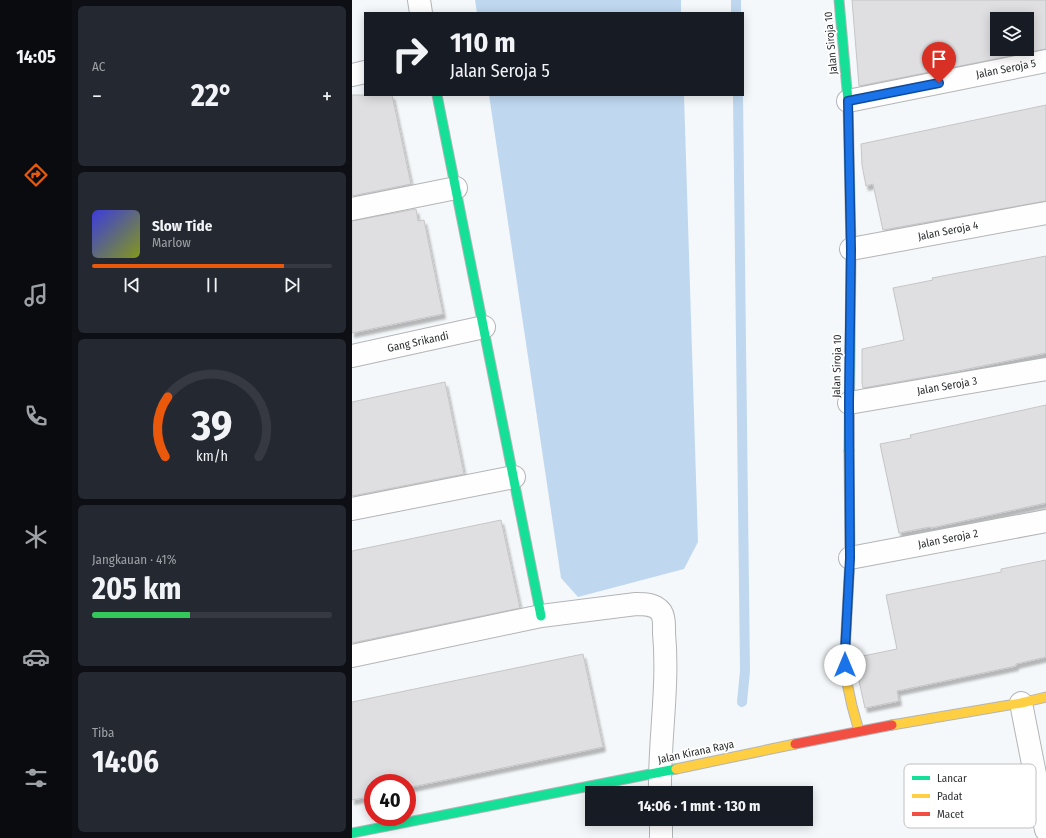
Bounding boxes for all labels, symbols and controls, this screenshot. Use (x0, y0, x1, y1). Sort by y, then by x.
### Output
street label: Jalan Siroja 10 (822, 11, 840, 75)
map controls (990, 12, 1034, 56)
button: layers (990, 12, 1034, 56)
text: 110 m (450, 26, 516, 59)
icon: right (384, 28, 436, 80)
pin (922, 42, 956, 83)
text: 14:05 (16, 46, 56, 68)
icon: arrive (928, 48, 950, 70)
street label: Jalan Seroja 5 (975, 57, 1037, 81)
text: AC (92, 59, 105, 74)
text: Jalan Seroja 5 (450, 60, 550, 82)
text: 22° (191, 78, 233, 114)
text: − (92, 83, 102, 110)
text: + (322, 83, 332, 110)
icon: directions (22, 161, 50, 189)
text: Slow Tide (152, 217, 212, 235)
street label: Jalan Seroja 4 (917, 219, 980, 243)
text: Marlow (152, 235, 191, 250)
icon: previous (121, 274, 143, 296)
icon: pause (201, 274, 223, 296)
icon: next (281, 274, 303, 296)
icon: music (22, 281, 50, 309)
street label: Gang Srikandi (386, 329, 450, 355)
street label: Jalan Siroja 10 (830, 334, 844, 398)
street label: Jalan Seroja 3 (916, 374, 978, 398)
text: 39 (191, 401, 232, 451)
icon: phone (22, 402, 50, 430)
text: km/h (196, 448, 228, 465)
icon: climate (22, 523, 50, 551)
street label: Jalan Seroja 2 (917, 527, 979, 551)
text: Jangkauan · 41% (92, 552, 176, 567)
text: 205 km (92, 571, 181, 607)
icon: car (22, 643, 50, 671)
position arrow (824, 644, 866, 686)
text: Tiba (92, 725, 114, 740)
street label: Jalan Kirana Raya (657, 738, 735, 766)
text: 14:06 (92, 744, 159, 780)
icon: filters (22, 764, 50, 792)
legend (904, 764, 1036, 828)
text: Lancar (937, 772, 967, 785)
speed limit sign: 40 (364, 774, 416, 826)
text: Padat (937, 790, 963, 803)
text: 14:06 · 1 mnt · 130 m (637, 797, 761, 815)
text: Macet (937, 808, 964, 821)

